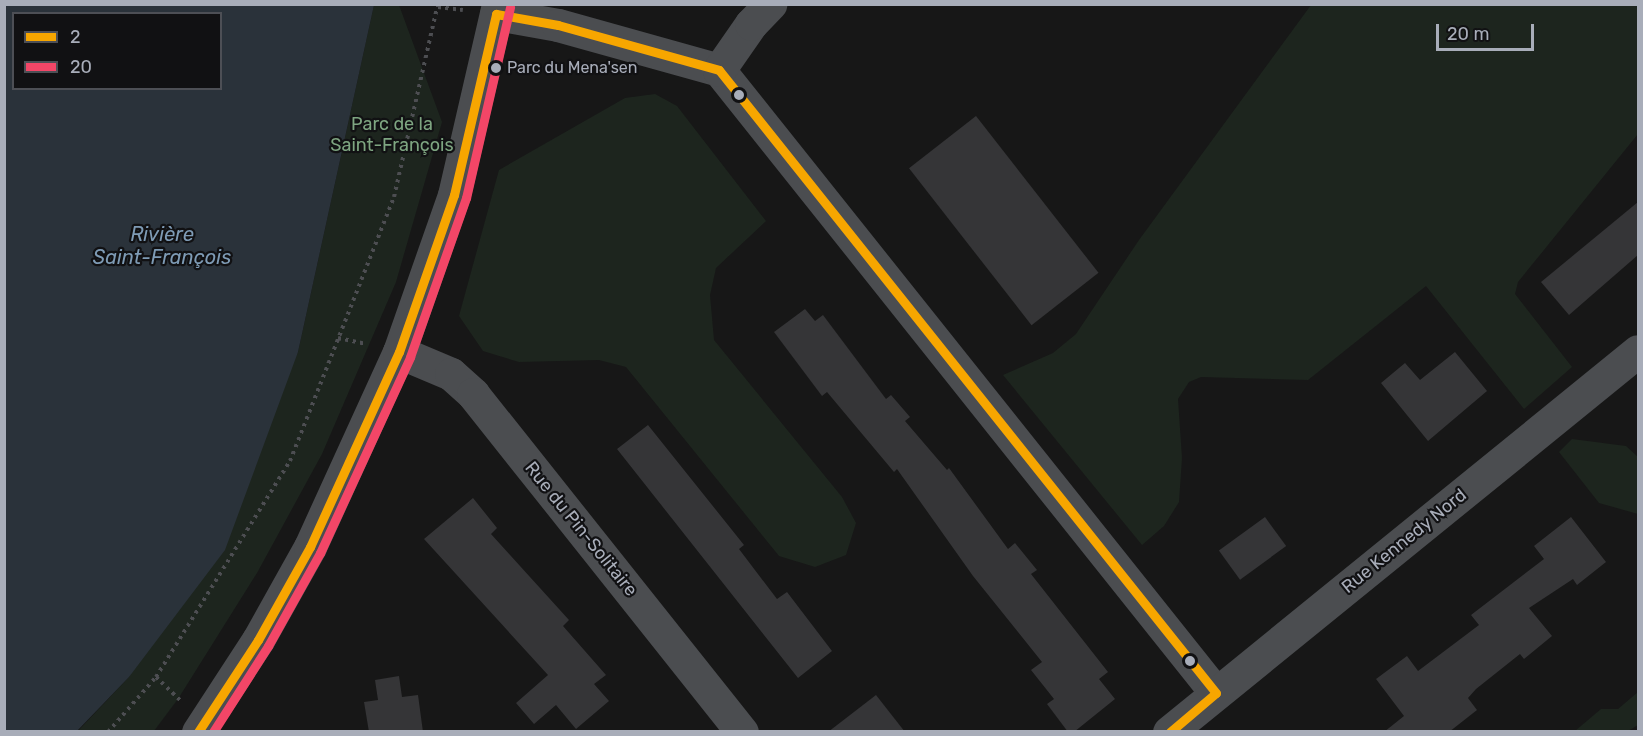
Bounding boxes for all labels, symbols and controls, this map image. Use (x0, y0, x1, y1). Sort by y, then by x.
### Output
legend (12, 12, 222, 90)
scale bar (1439, 12, 1536, 50)
text: 20 m (1447, 23, 1489, 45)
text: 2 (70, 26, 81, 48)
text: 20 (70, 56, 92, 78)
place label: Parc du Mena'sen (507, 58, 637, 78)
marker: Parc du Mena'sen (490, 62, 502, 74)
unlabelled marker (733, 89, 745, 101)
park label: Parc de la Saint-François (330, 114, 454, 156)
water label: Rivière Saint-François (93, 222, 231, 269)
street label: Rue du Pin-Solitaire (520, 457, 642, 601)
street label: Rue Kennedy Nord (1337, 484, 1471, 598)
unlabelled marker (1184, 655, 1196, 667)

